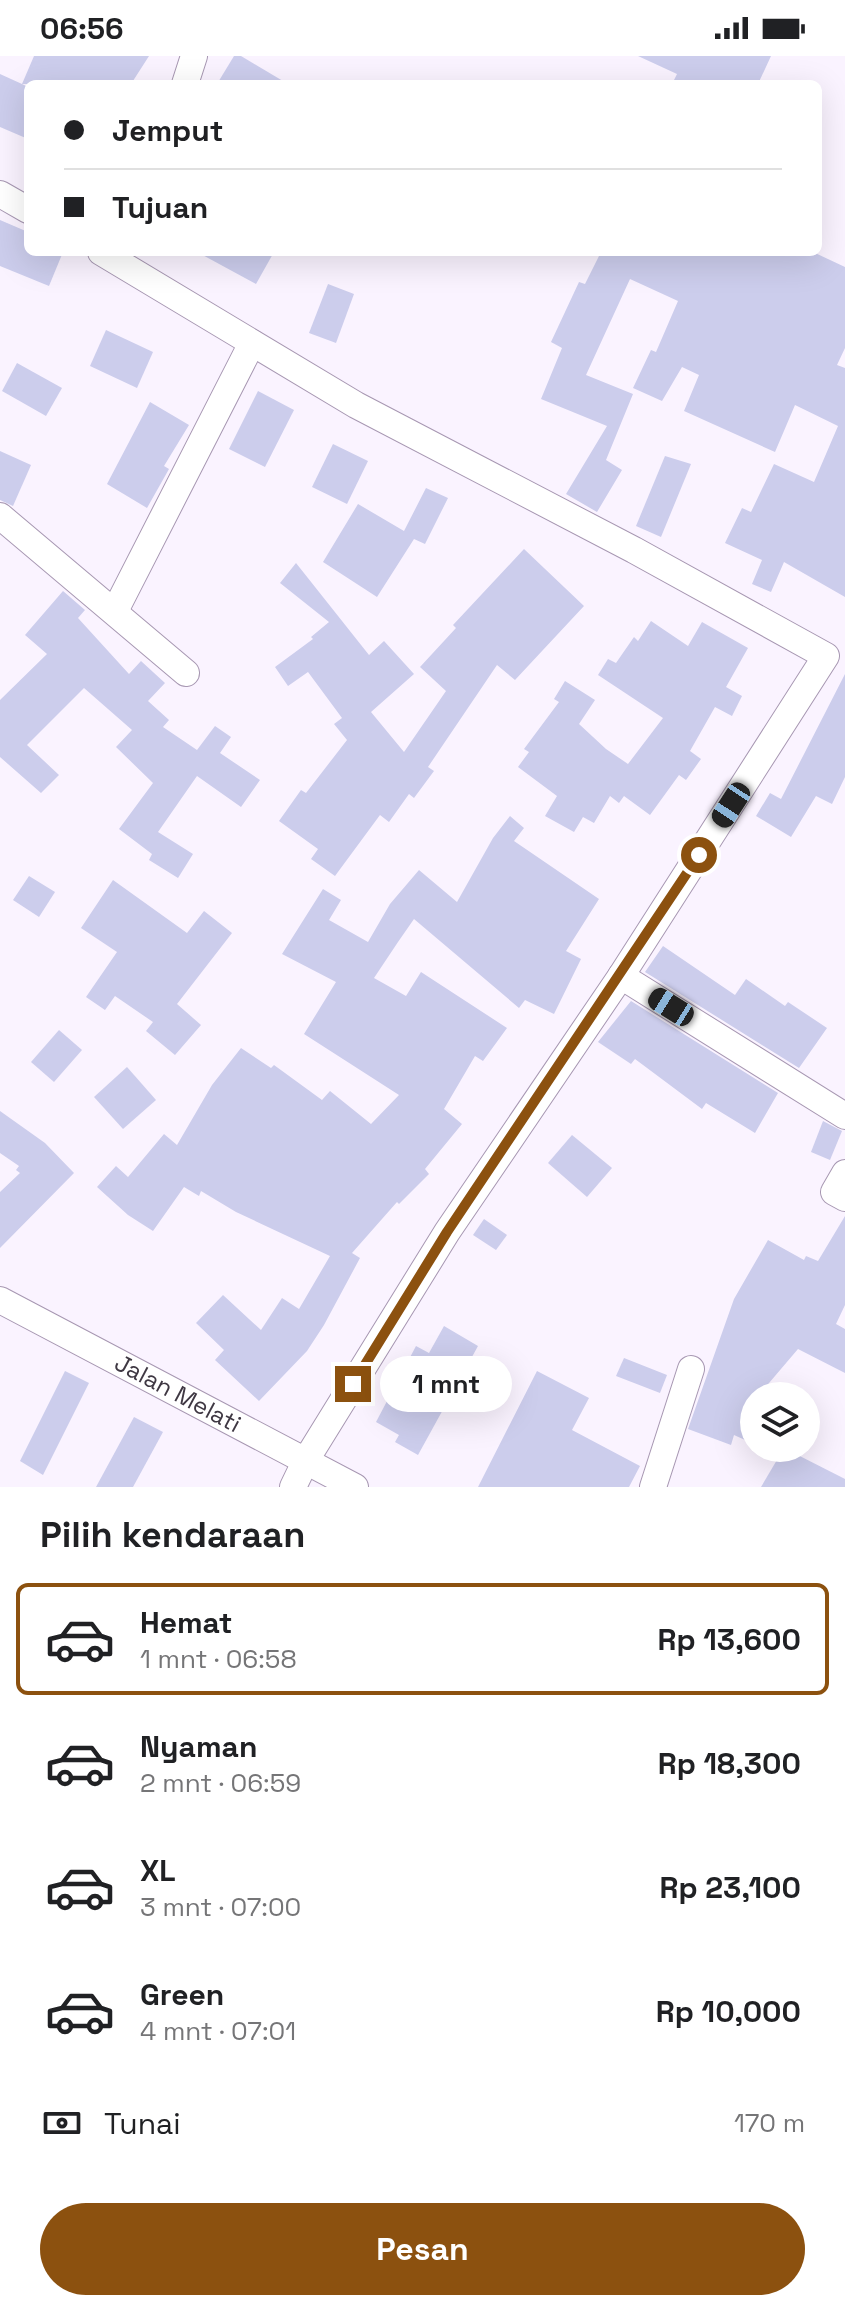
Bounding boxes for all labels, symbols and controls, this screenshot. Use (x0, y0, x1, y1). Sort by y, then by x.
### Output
text: 06:56 (40, 9, 123, 48)
text: Jemput (112, 111, 223, 150)
text: Tujuan (112, 188, 208, 227)
car (708, 778, 754, 832)
route start (681, 837, 717, 873)
car (644, 984, 698, 1030)
street label: Jalan Melati (109, 1347, 247, 1439)
callout: 1 mnt (381, 1356, 513, 1412)
route end (335, 1366, 371, 1402)
text: 1 mnt (412, 1367, 480, 1401)
map controls (740, 1382, 820, 1462)
button: layers (740, 1382, 820, 1462)
text: Pilih kendaraan (40, 1512, 305, 1558)
icon: car (44, 1603, 116, 1675)
text: Hemat (140, 1603, 233, 1642)
text: Rp 13,600 (658, 1620, 801, 1659)
text: 1 mnt · 06:58 (140, 1642, 297, 1676)
icon: car (44, 1727, 116, 1799)
text: Nyaman (140, 1727, 257, 1766)
text: Rp 18,300 (658, 1744, 801, 1783)
text: 2 mnt · 06:59 (140, 1766, 301, 1800)
icon: car (44, 1851, 116, 1923)
text: XL (140, 1851, 176, 1890)
text: Rp 23,100 (660, 1868, 801, 1907)
text: 3 mnt · 07:00 (140, 1890, 301, 1924)
icon: car (44, 1975, 116, 2047)
text: Green (140, 1975, 224, 2014)
text: Rp 10,000 (656, 1992, 801, 2031)
text: 4 mnt · 07:01 (140, 2014, 296, 2048)
icon: cash (40, 2101, 84, 2145)
text: Tunai (104, 2104, 181, 2143)
text: 170 m (734, 2106, 805, 2140)
button: Pesan (40, 2203, 805, 2295)

